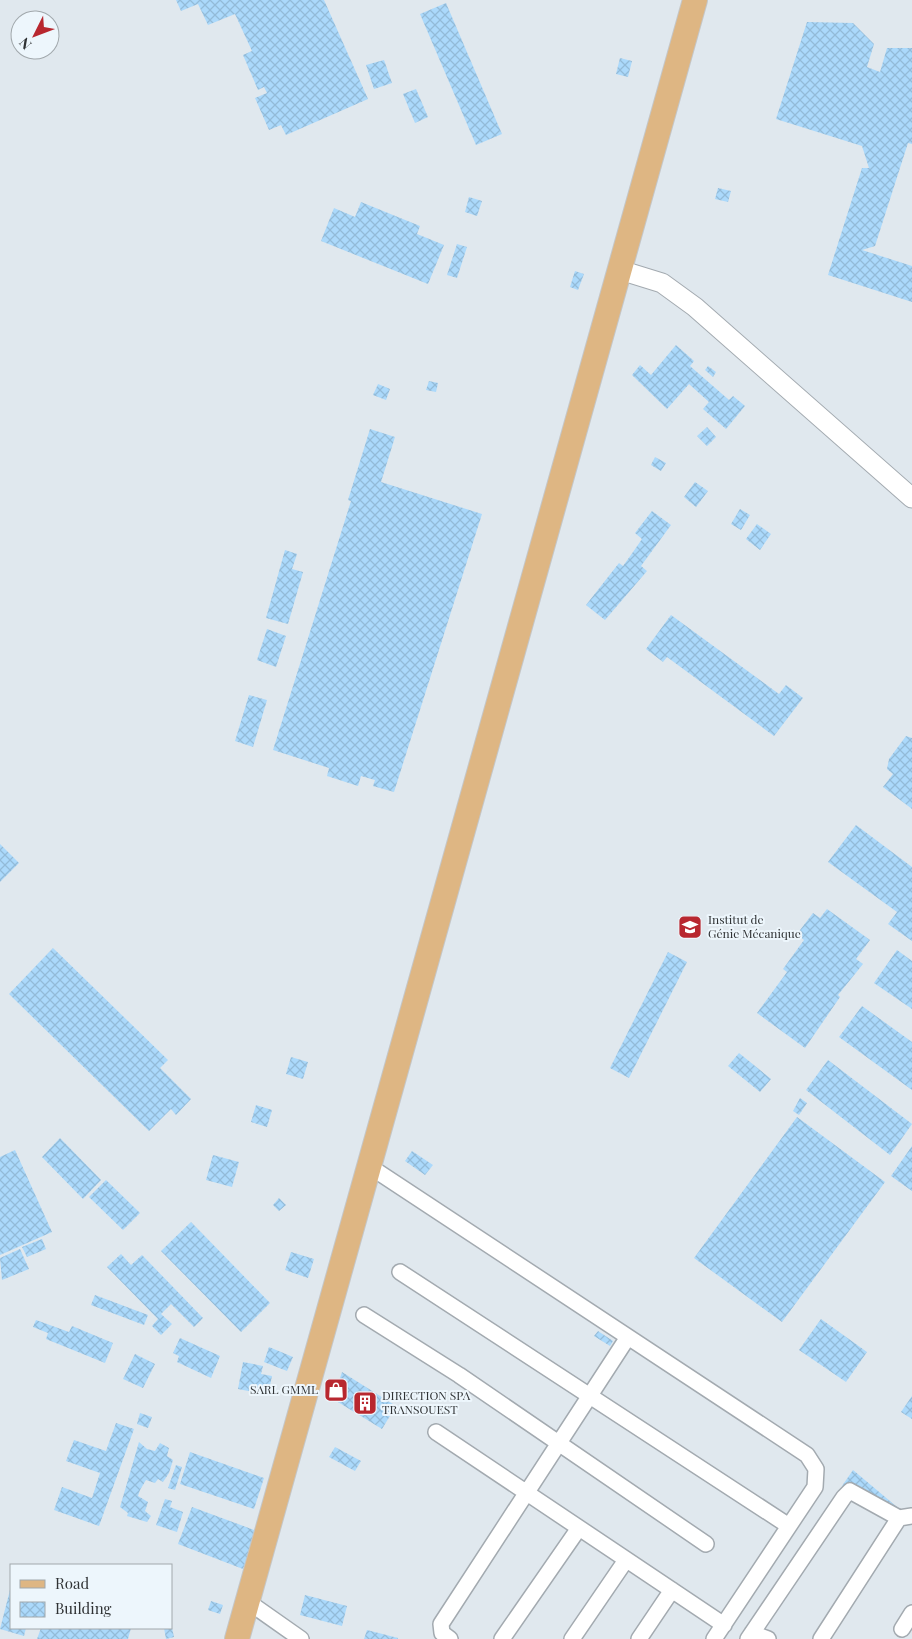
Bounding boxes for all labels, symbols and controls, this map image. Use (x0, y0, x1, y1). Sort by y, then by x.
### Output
north arrow (10, 10, 60, 60)
text: N (15, 34, 35, 54)
place label: Institut de Génie Mécanique (708, 911, 801, 941)
school or university icon: Institut de Génie Mécanique (677, 914, 703, 940)
shop icon: SARL GMML (323, 1377, 349, 1403)
place label: SARL GMML (250, 1381, 318, 1397)
place label: DIRECTION SPA TRANSOUEST (382, 1387, 471, 1417)
building icon: DIRECTION SPA TRANSOUEST (352, 1390, 378, 1416)
legend (10, 1564, 172, 1629)
text: Road (55, 1573, 89, 1593)
text: Building (55, 1598, 112, 1618)

